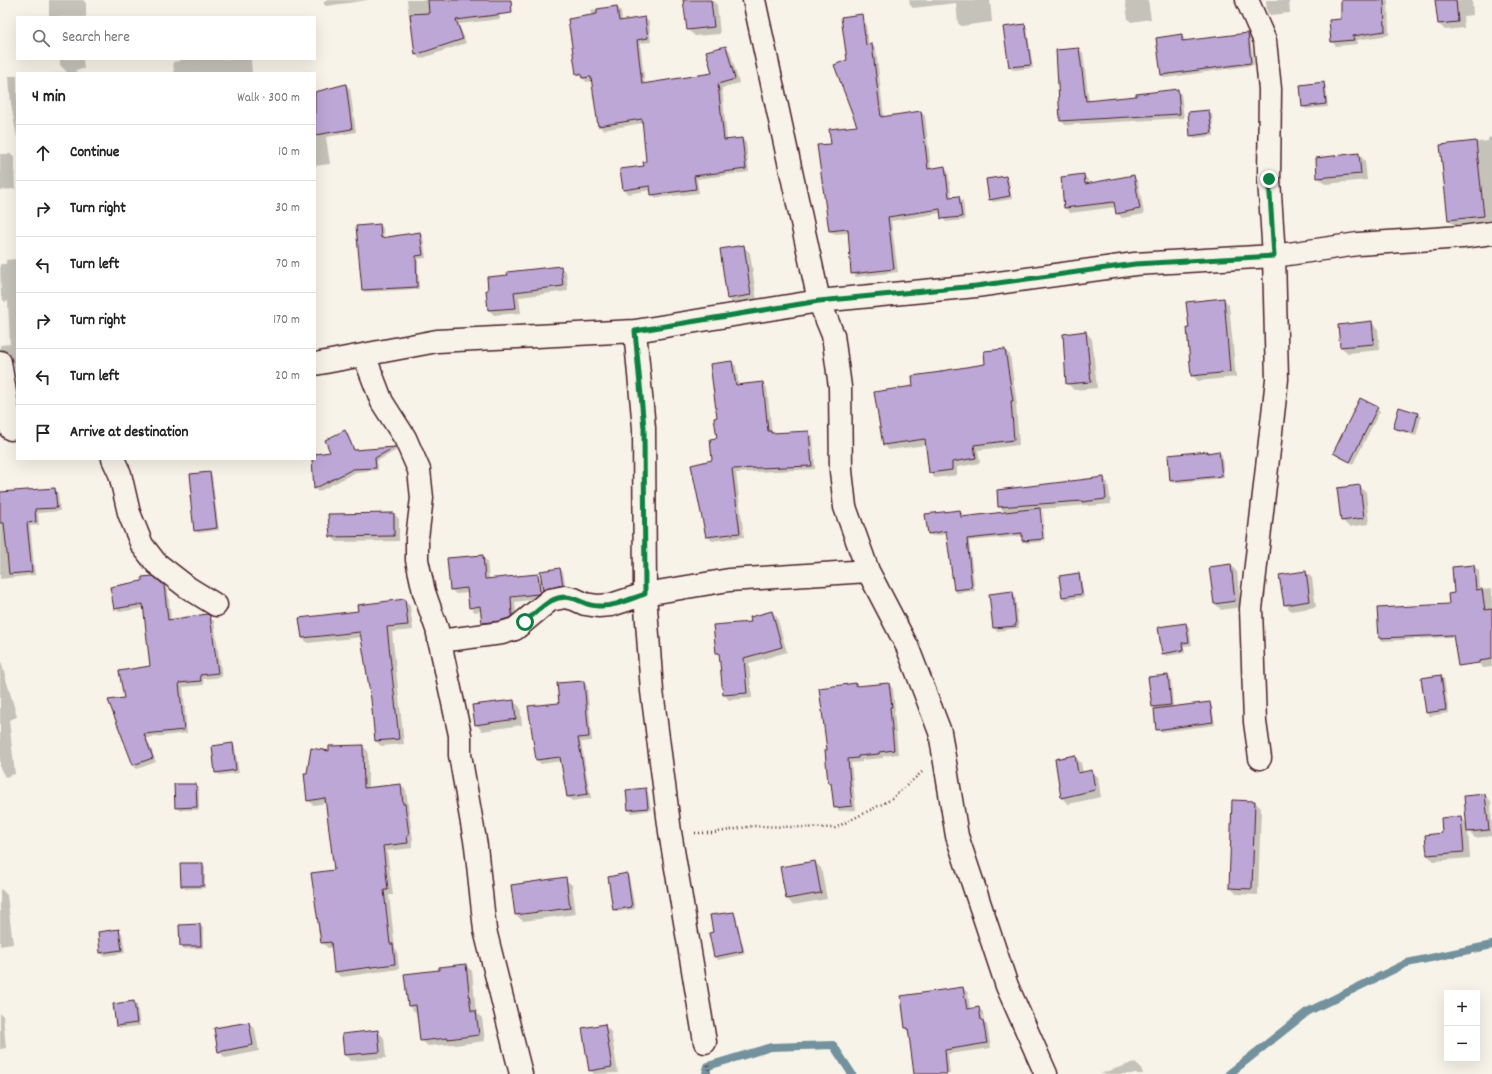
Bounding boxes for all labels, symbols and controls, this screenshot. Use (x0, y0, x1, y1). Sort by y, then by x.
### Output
search box (16, 16, 316, 60)
icon: search (30, 27, 52, 49)
text: Search here (62, 27, 130, 49)
text: 4 min (32, 86, 66, 110)
text: Walk · 300 m (237, 89, 300, 108)
icon: ahead (32, 142, 54, 164)
text: Continue (70, 142, 119, 164)
text: 10 m (278, 143, 300, 162)
route end (1260, 170, 1278, 188)
icon: right (32, 198, 54, 220)
text: Turn right (70, 198, 126, 220)
text: 30 m (275, 199, 300, 218)
icon: left (32, 254, 54, 276)
text: Turn left (70, 254, 119, 276)
text: 70 m (276, 255, 300, 274)
icon: right (32, 310, 54, 332)
text: Turn right (70, 310, 126, 332)
text: 170 m (273, 311, 300, 330)
icon: left (32, 366, 54, 388)
text: Turn left (70, 366, 119, 388)
text: 20 m (275, 367, 300, 386)
icon: arrive (32, 422, 54, 444)
text: Arrive at destination (70, 422, 188, 444)
route start (516, 613, 534, 631)
map controls (1444, 990, 1480, 1062)
button: + (1444, 990, 1480, 1026)
button: − (1444, 1026, 1480, 1062)

